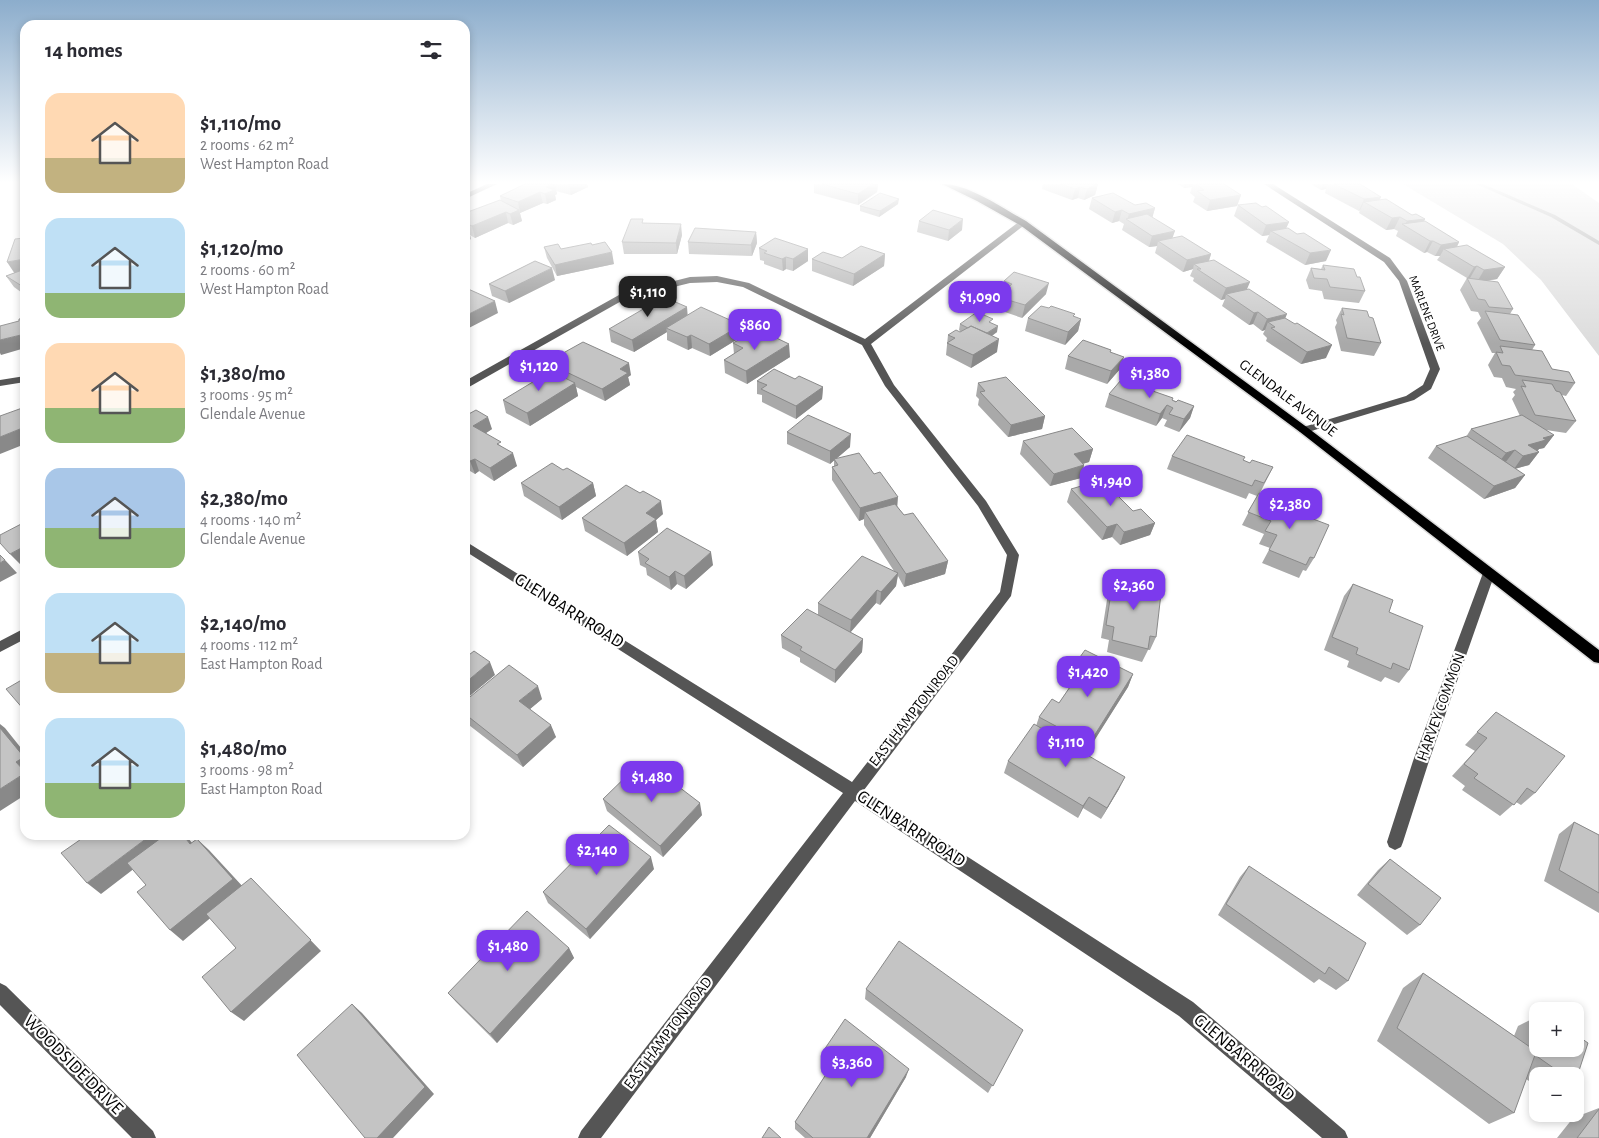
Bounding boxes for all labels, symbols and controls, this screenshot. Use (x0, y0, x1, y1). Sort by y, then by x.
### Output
icon: filters (417, 36, 445, 64)
text: 14 homes (45, 40, 123, 61)
icon: home (85, 113, 145, 173)
text: $1,110/mo (200, 113, 281, 134)
text: 2 rooms · 62 m² (200, 137, 294, 153)
text: West Hampton Road (200, 156, 329, 172)
icon: home (85, 238, 145, 298)
text: $1,120/mo (200, 238, 284, 259)
text: 2 rooms · 60 m² (200, 262, 295, 278)
street label: MARLENE DRIVE (1407, 274, 1447, 353)
pin: $1,110 (607, 276, 689, 318)
pin: $1,090 (939, 280, 1021, 323)
text: West Hampton Road (200, 281, 329, 297)
text: $1,110 (630, 284, 666, 300)
text: $1,090 (959, 289, 1001, 305)
pin: $860 (725, 308, 785, 351)
text: $860 (739, 317, 771, 333)
pin: $1,120 (498, 350, 580, 392)
pin: $1,380 (1109, 356, 1191, 399)
street label: GLENDALE AVENUE (1236, 357, 1340, 439)
text: $1,120 (520, 358, 558, 374)
icon: home (85, 363, 145, 423)
text: $1,380/mo (200, 363, 285, 384)
text: $1,380 (1130, 365, 1170, 381)
text: 3 rooms · 95 m² (200, 387, 293, 403)
text: Glendale Avenue (200, 406, 305, 422)
pin: $1,940 (1070, 464, 1152, 507)
text: $1,940 (1091, 473, 1131, 489)
icon: home (85, 488, 145, 548)
text: $2,380/mo (200, 488, 288, 509)
pin: $2,380 (1249, 488, 1331, 530)
text: $2,380 (1269, 496, 1311, 512)
text: 4 rooms · 140 m² (200, 512, 301, 528)
text: Glendale Avenue (200, 531, 305, 547)
pin: $2,360 (1093, 568, 1175, 611)
street label: GLENBARR ROAD (511, 570, 627, 652)
text: $2,360 (1113, 577, 1155, 593)
icon: home (85, 613, 145, 673)
text: $2,140/mo (200, 613, 287, 634)
text: 4 rooms · 112 m² (200, 637, 298, 653)
street label: HARVEY COMMON (1414, 651, 1468, 763)
street label: EAST HAMPTON ROAD (866, 653, 962, 769)
text: East Hampton Road (200, 656, 323, 672)
pin: $1,420 (1047, 656, 1129, 698)
text: $1,420 (1068, 664, 1108, 680)
pin: $1,110 (1025, 726, 1107, 768)
text: $1,110 (1048, 734, 1084, 750)
icon: home (85, 738, 145, 798)
text: $1,480/mo (200, 738, 287, 759)
pin: $1,480 (611, 760, 693, 803)
text: 3 rooms · 98 m² (200, 762, 294, 778)
text: $1,480 (632, 769, 672, 785)
text: East Hampton Road (200, 781, 323, 797)
street label: GLENBARR ROAD (854, 787, 968, 871)
pin: $2,140 (556, 834, 638, 876)
text: $2,140 (577, 842, 617, 858)
pin: $1,480 (467, 930, 549, 972)
text: $1,480 (488, 938, 528, 954)
street label: EAST HAMPTON ROAD (621, 974, 715, 1092)
map controls (1529, 1002, 1584, 1122)
button: + (1529, 1002, 1584, 1057)
street label: GLENBARR ROAD (1190, 1011, 1298, 1105)
street label: WOODSIDE DRIVE (20, 1012, 126, 1118)
pin: $3,360 (811, 1046, 893, 1088)
text: $3,360 (832, 1054, 872, 1070)
button: − (1529, 1067, 1584, 1122)

